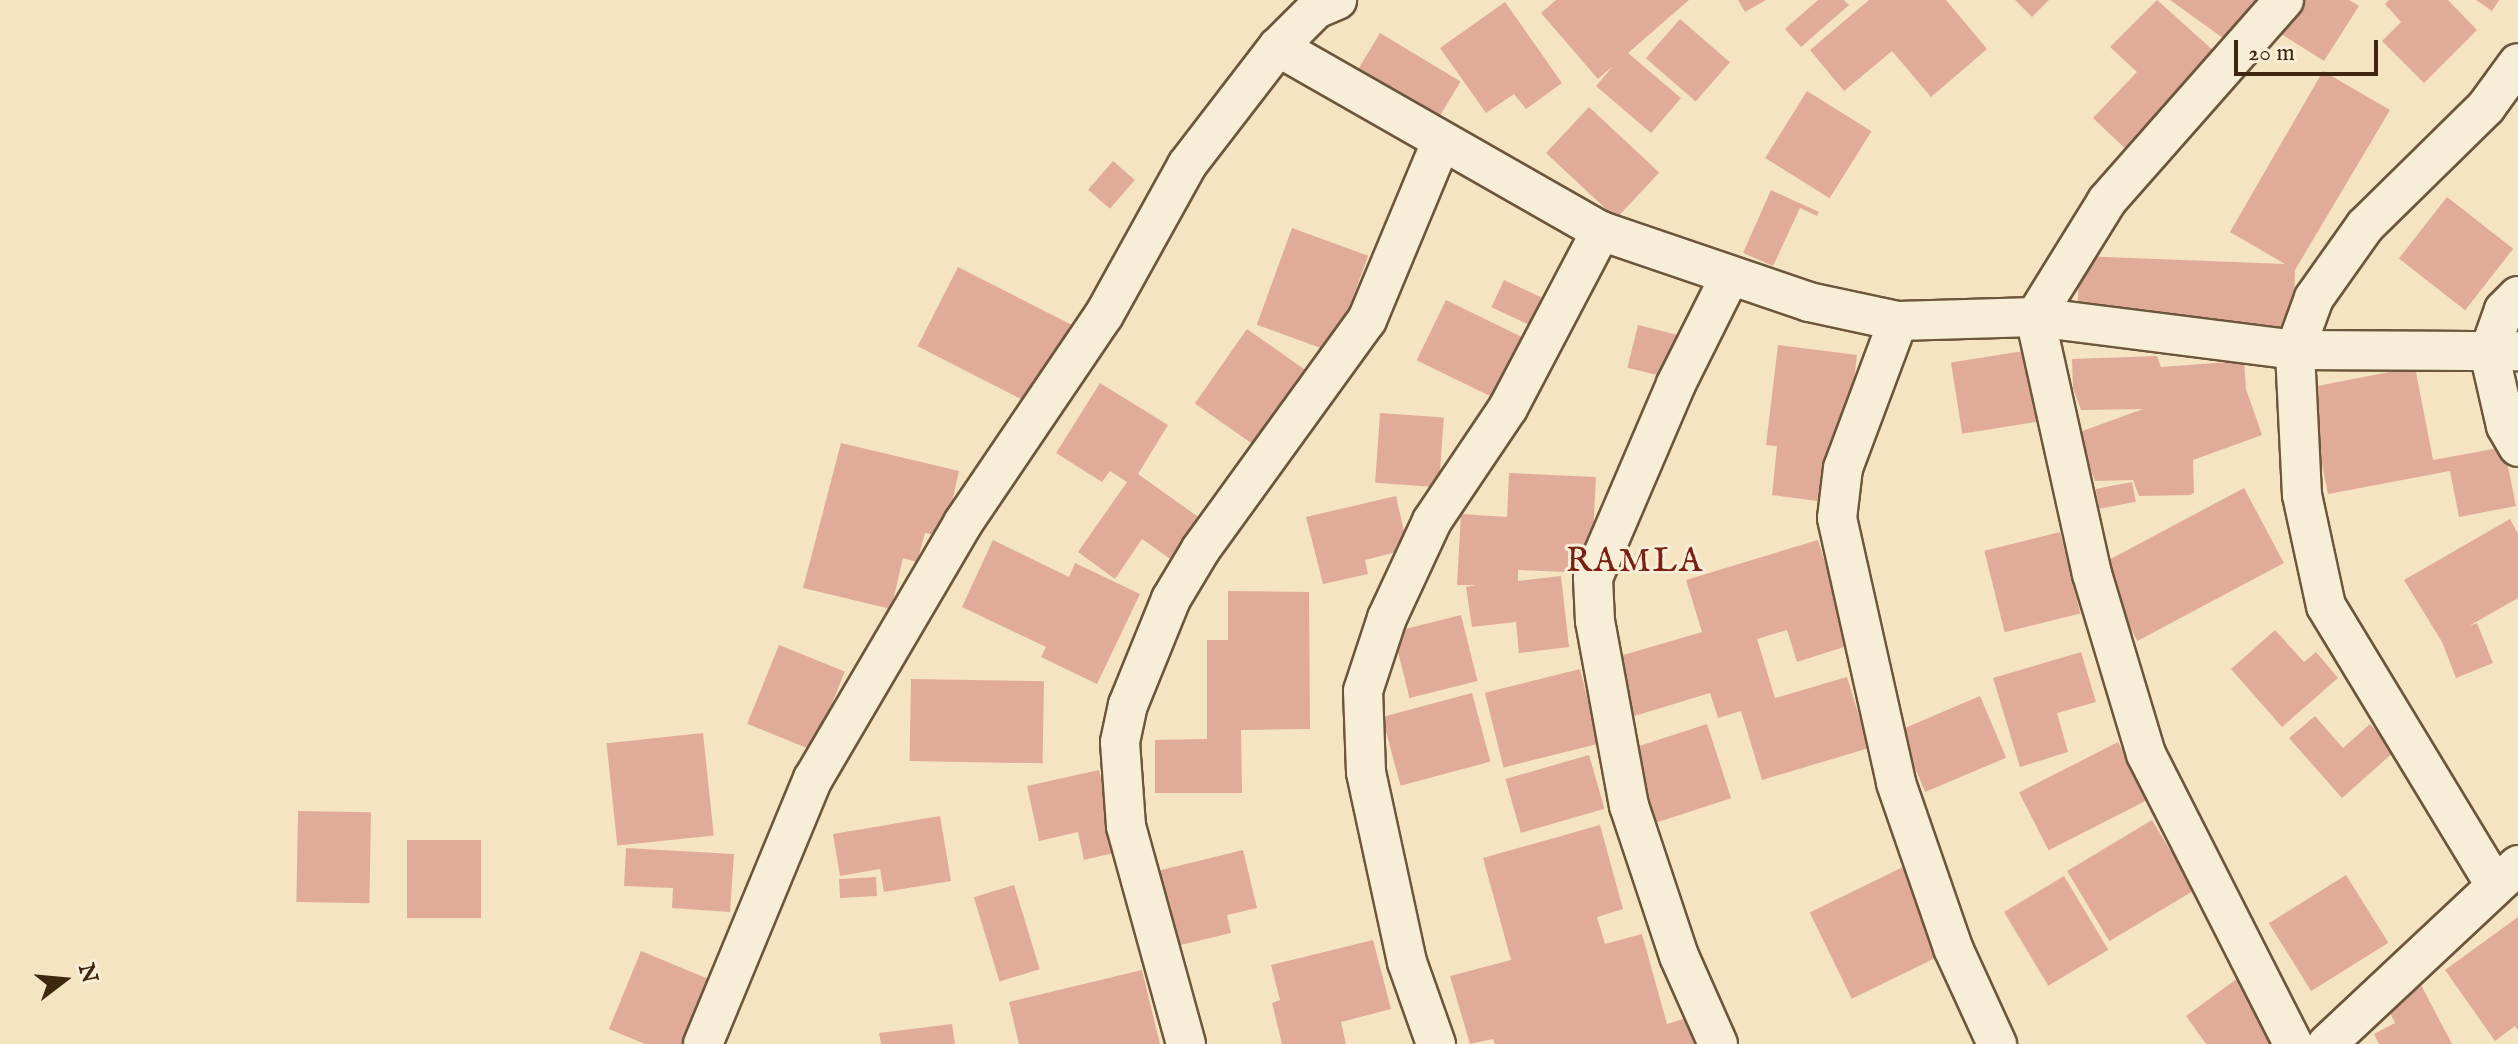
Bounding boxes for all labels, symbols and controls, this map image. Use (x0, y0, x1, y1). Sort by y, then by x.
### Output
scale bar (2238, 24, 2382, 74)
text: 20 m (2248, 38, 2295, 69)
district label: RAMLA (1566, 542, 1704, 582)
north arrow (24, 940, 104, 1020)
text: N (71, 960, 103, 986)

